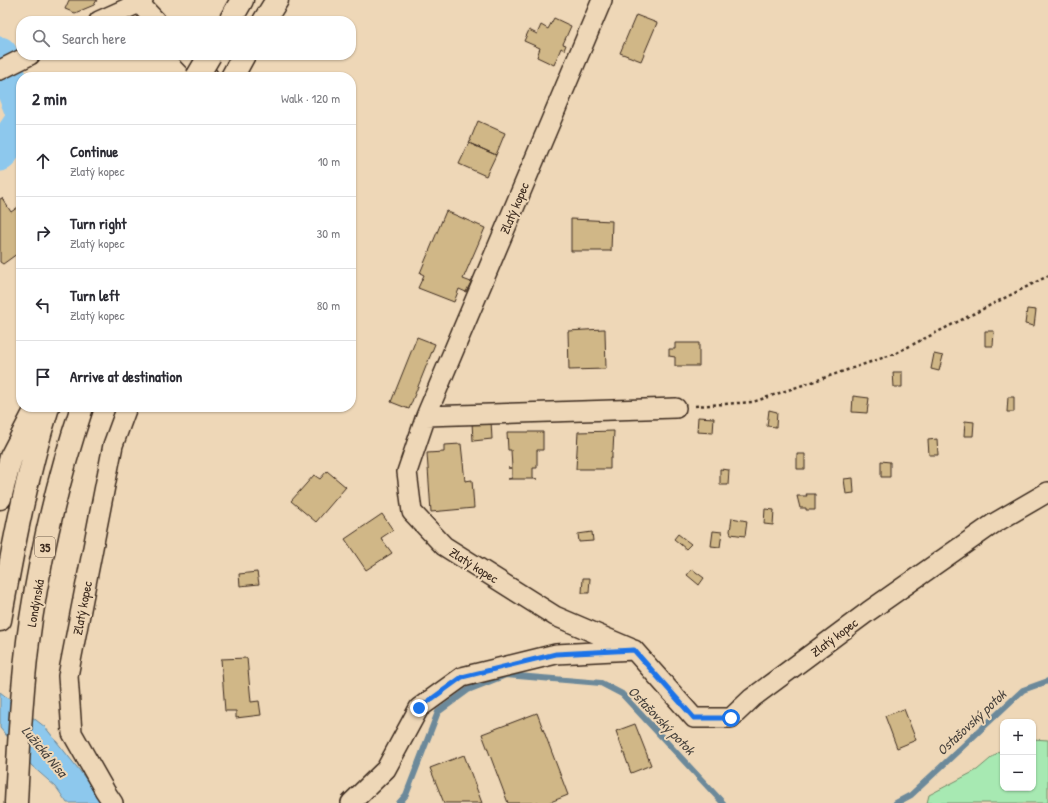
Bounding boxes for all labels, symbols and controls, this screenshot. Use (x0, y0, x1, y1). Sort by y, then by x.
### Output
search box (16, 16, 356, 60)
icon: search (30, 27, 52, 49)
text: Search here (62, 28, 126, 49)
text: 2 min (32, 87, 67, 110)
text: Walk · 120 m (281, 89, 340, 107)
text: Continue (70, 141, 118, 162)
icon: ahead (32, 150, 54, 172)
text: 10 m (318, 152, 340, 170)
text: Zlatý kopec (70, 162, 125, 180)
street label: Zlatý kopec (495, 179, 533, 237)
text: Turn right (70, 213, 126, 234)
icon: right (32, 222, 54, 244)
text: 30 m (317, 224, 340, 242)
text: Zlatý kopec (70, 234, 125, 252)
text: Turn left (70, 285, 120, 306)
icon: left (32, 294, 54, 316)
text: 80 m (317, 296, 340, 314)
text: Zlatý kopec (70, 306, 125, 324)
icon: arrive (32, 366, 54, 388)
text: Arrive at destination (70, 366, 182, 387)
road number: 35 (35, 537, 55, 557)
street label: Zlatý kopec (446, 543, 502, 587)
street label: Londýnská (22, 578, 48, 628)
street label: Zlatý kopec (68, 580, 96, 636)
street label: Zlatý kopec (807, 613, 861, 661)
water label: Ostašovský potok (624, 682, 700, 760)
water label: Ostašovský potok (932, 684, 1011, 760)
route end (410, 699, 428, 717)
route start (722, 709, 740, 727)
map controls (1000, 719, 1036, 791)
button: + (1000, 719, 1036, 755)
water label: Lužická Nisa (18, 721, 73, 782)
button: − (1000, 755, 1036, 791)

